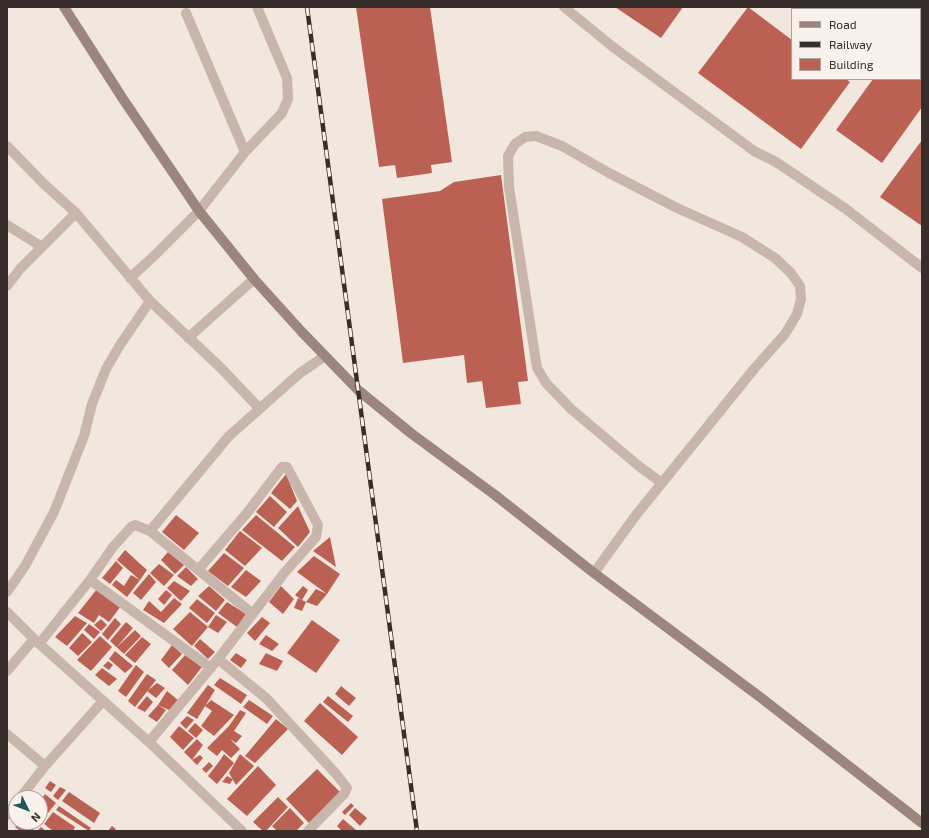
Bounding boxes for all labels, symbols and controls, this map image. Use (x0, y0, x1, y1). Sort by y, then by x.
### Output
legend (791, 8, 921, 80)
text: Road (829, 17, 857, 31)
text: Railway (829, 37, 872, 51)
text: Building (829, 57, 873, 71)
north arrow (8, 790, 48, 830)
text: N (29, 810, 44, 825)

